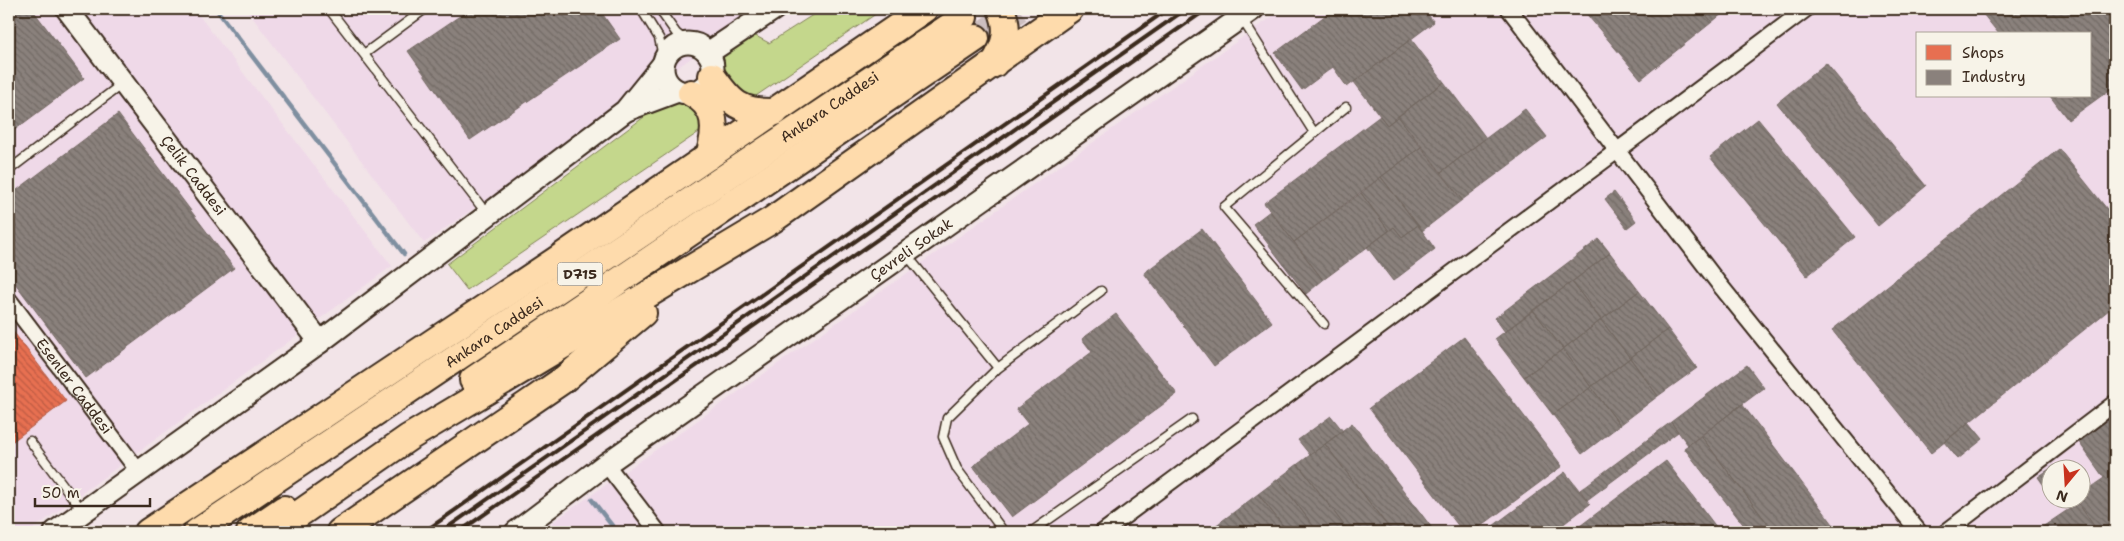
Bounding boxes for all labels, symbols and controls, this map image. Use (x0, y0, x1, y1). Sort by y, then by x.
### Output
legend (1916, 32, 2092, 98)
text: Shops (1962, 43, 2004, 63)
street label: Ankara Caddesi (776, 67, 883, 147)
text: Industry (1962, 67, 2026, 87)
street label: Çelik Caddesi (156, 131, 230, 220)
street label: Çevreli Sokak (866, 213, 957, 285)
road number: D715 (558, 262, 602, 286)
street label: Ankara Caddesi (441, 292, 547, 373)
street label: Esenler Caddesi (31, 334, 117, 438)
north arrow (2042, 458, 2092, 508)
scale bar (35, 476, 150, 508)
text: 50 m (42, 483, 80, 503)
text: N (2054, 486, 2070, 507)

